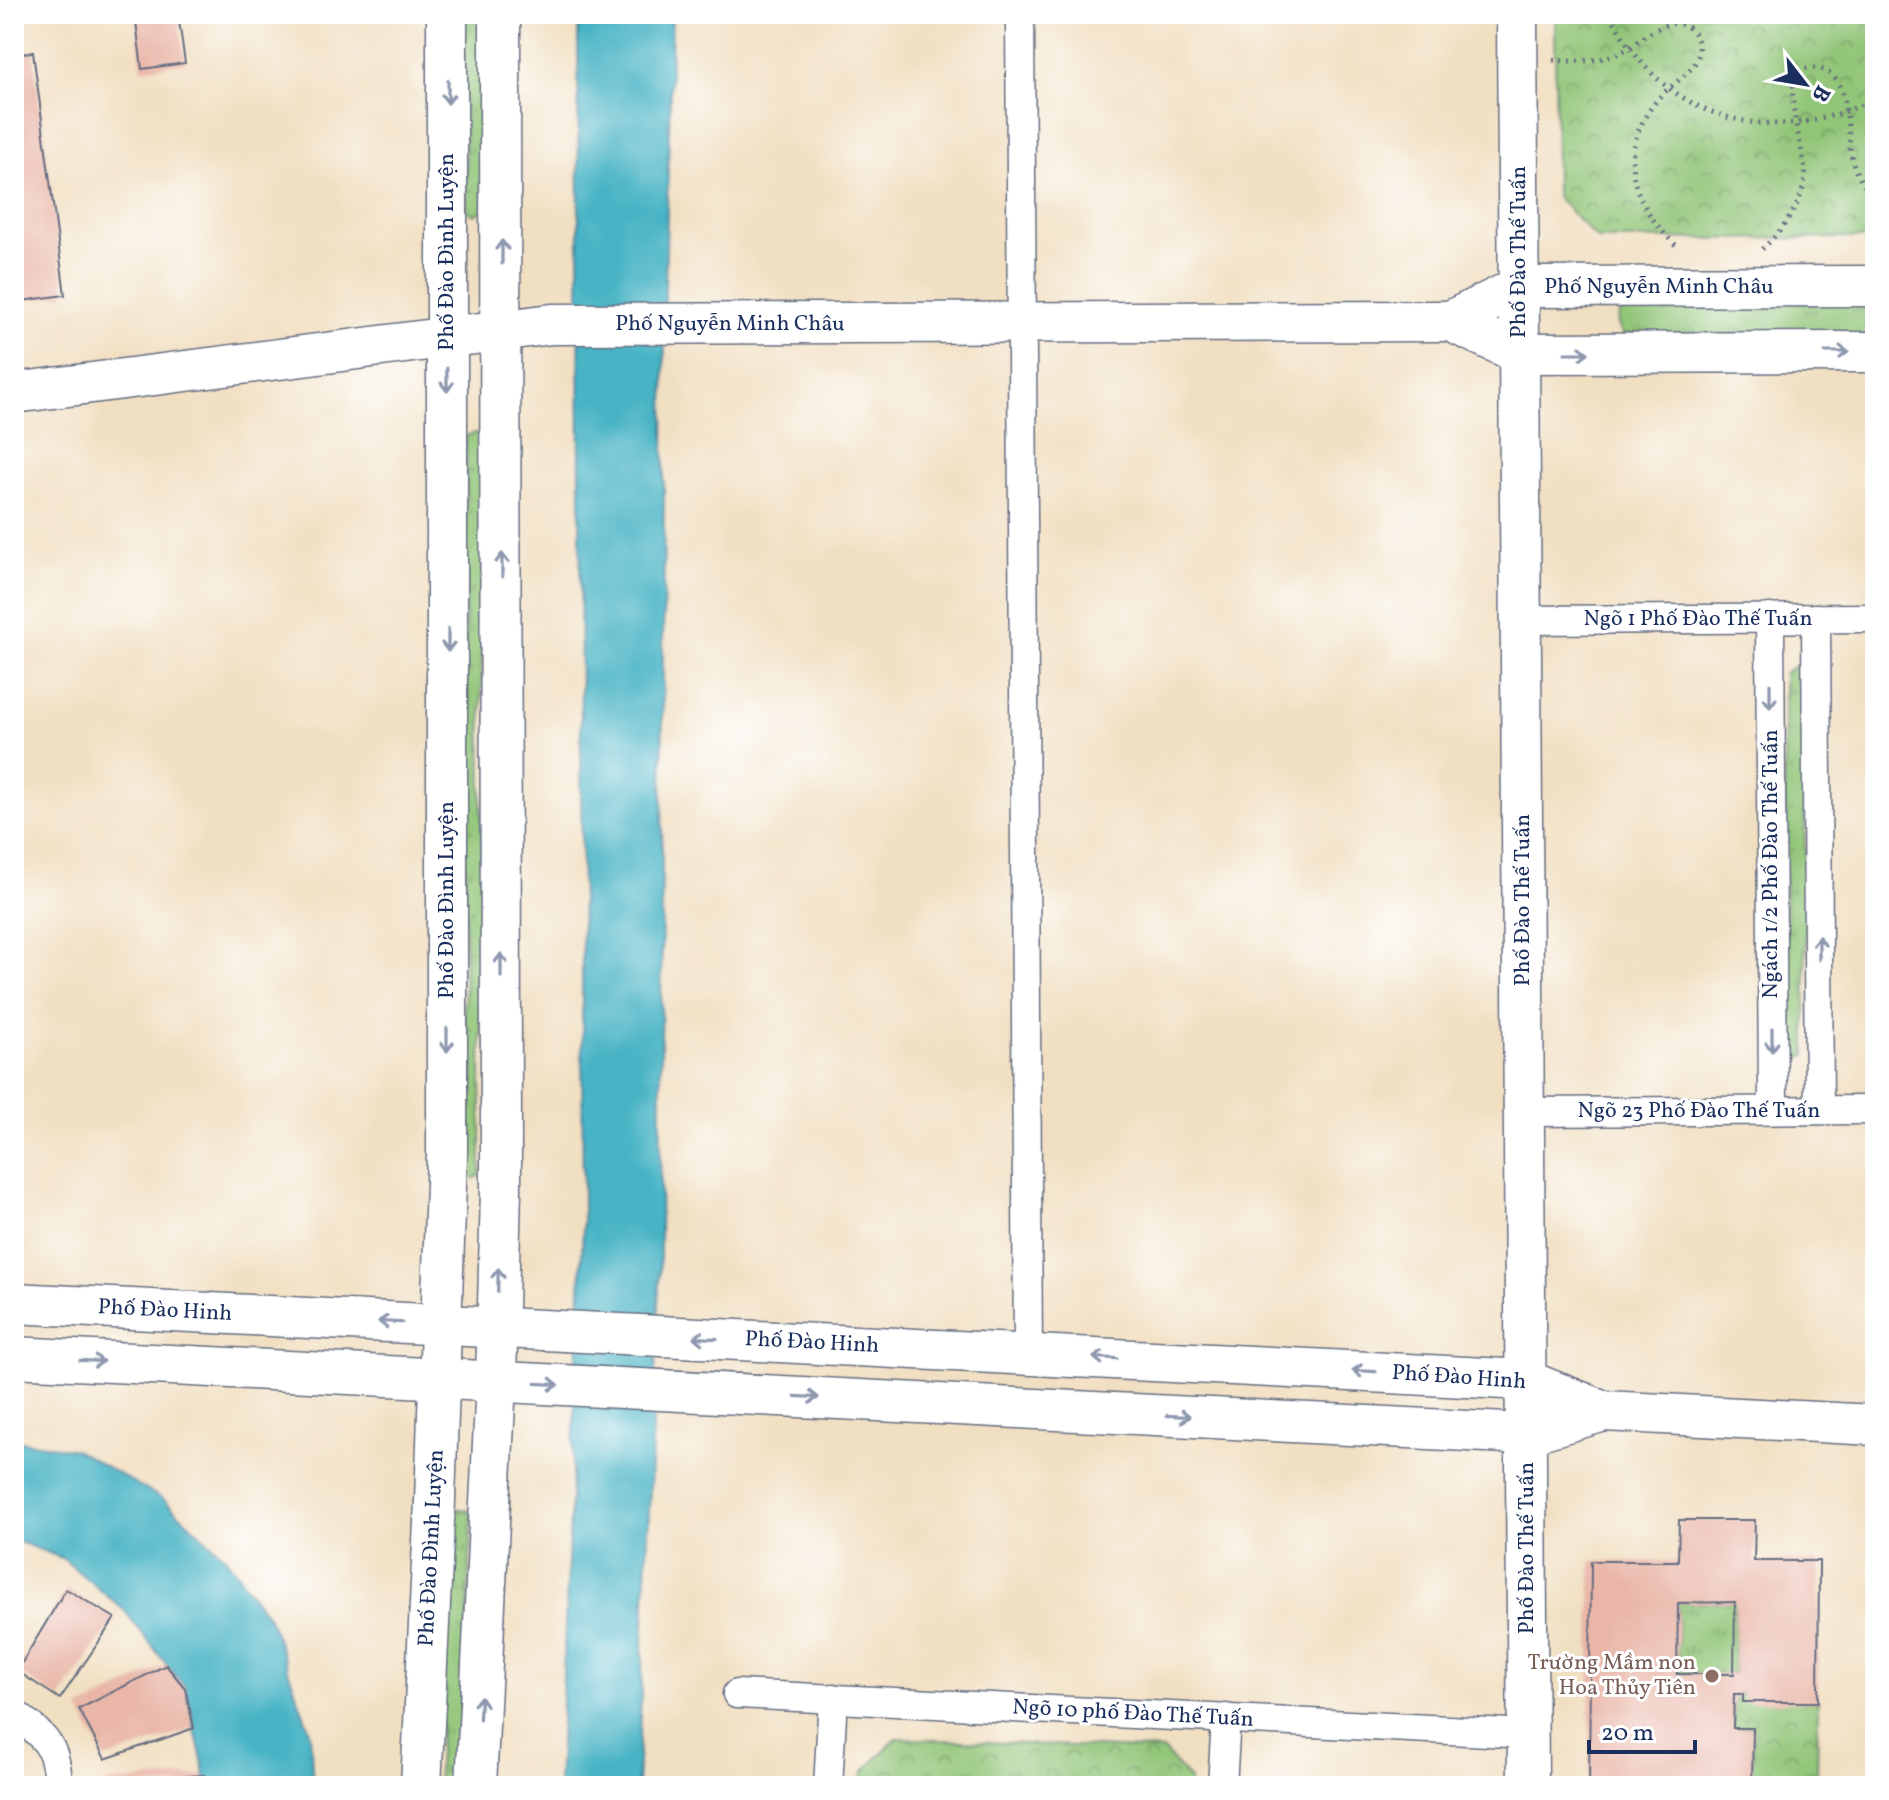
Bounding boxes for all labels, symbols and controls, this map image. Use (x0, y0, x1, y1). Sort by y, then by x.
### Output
north arrow (1765, 44, 1845, 124)
one-way arrow (440, 78, 455, 105)
text: B (1803, 79, 1837, 107)
street label: Phố Đào Đình Luyện (432, 153, 463, 351)
street label: Phố Đào Thế Tuấn (1504, 166, 1535, 338)
one-way arrow (494, 239, 510, 266)
street label: Phố Nguyễn Minh Châu (1544, 272, 1774, 303)
street label: Phố Nguyễn Minh Châu (615, 309, 845, 340)
one-way arrow (1823, 344, 1850, 360)
one-way arrow (1563, 345, 1590, 361)
one-way arrow (439, 366, 455, 393)
one-way arrow (494, 552, 510, 579)
street label: Ngõ 1 Phố Đào Thế Tuấn (1583, 604, 1813, 635)
one-way arrow (440, 626, 456, 653)
one-way arrow (1762, 682, 1778, 709)
street label: Ngách 1/2 Phố Đào Thế Tuấn (1756, 729, 1787, 999)
street label: Phố Đào Đình Luyện (432, 801, 463, 999)
street label: Phố Đào Thế Tuấn (1508, 814, 1539, 986)
one-way arrow (1811, 935, 1826, 962)
one-way arrow (493, 952, 509, 979)
one-way arrow (439, 1026, 455, 1053)
one-way arrow (1764, 1026, 1780, 1053)
street label: Ngõ 23 Phố Đào Thế Tuấn (1578, 1096, 1820, 1127)
one-way arrow (491, 1268, 506, 1294)
street label: Phố Đào Hinh (97, 1292, 233, 1330)
one-way arrow (377, 1314, 404, 1329)
street label: Phố Đào Hinh (744, 1324, 880, 1362)
one-way arrow (692, 1330, 719, 1345)
one-way arrow (1092, 1350, 1119, 1365)
one-way arrow (78, 1354, 105, 1369)
street label: Phố Đào Hinh (1391, 1358, 1527, 1398)
one-way arrow (1351, 1363, 1378, 1378)
one-way arrow (533, 1377, 560, 1392)
one-way arrow (793, 1390, 820, 1405)
one-way arrow (1165, 1409, 1191, 1424)
street label: Phố Đào Đình Luyện (411, 1448, 453, 1648)
street label: Phố Đào Thế Tuấn (1512, 1462, 1543, 1634)
place label: Trường Mầm non Hoa Thủy Tiên (1528, 1648, 1696, 1704)
marker: Trường Mầm non Hoa Thủy Tiên (1703, 1667, 1721, 1685)
street label: Ngõ 10 phố Đào Thế Tuấn (1011, 1692, 1255, 1736)
one-way arrow (473, 1695, 488, 1722)
scale bar (1589, 1704, 1695, 1754)
text: 20 m (1601, 1717, 1654, 1751)

